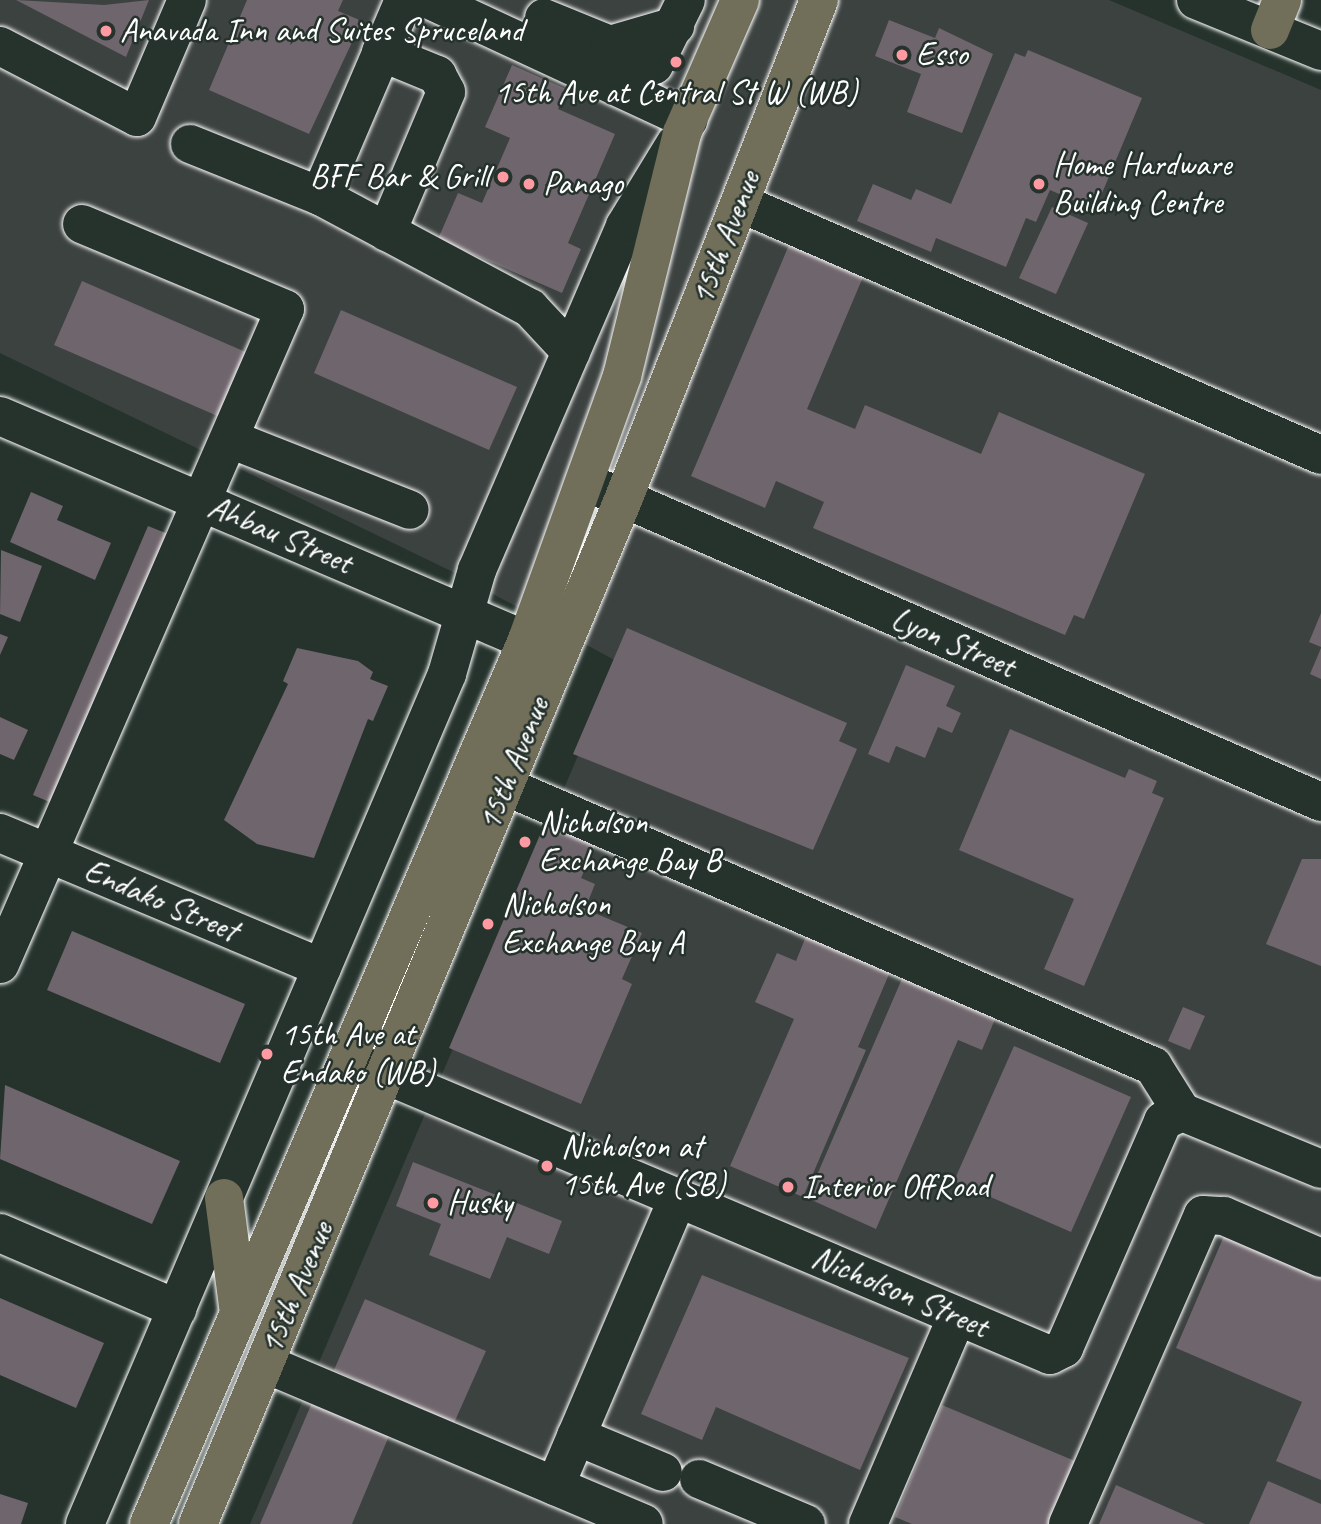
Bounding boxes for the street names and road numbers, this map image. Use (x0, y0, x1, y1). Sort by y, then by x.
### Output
street label: 15th Avenue (683, 166, 769, 310)
street label: Ahbau Street (202, 487, 358, 583)
street label: Lyon Street (885, 599, 1021, 687)
street label: 15th Avenue (470, 692, 558, 836)
street label: Endako Street (78, 851, 244, 951)
street label: 15th Avenue (252, 1216, 342, 1360)
street label: Nicholson Street (806, 1237, 994, 1347)

